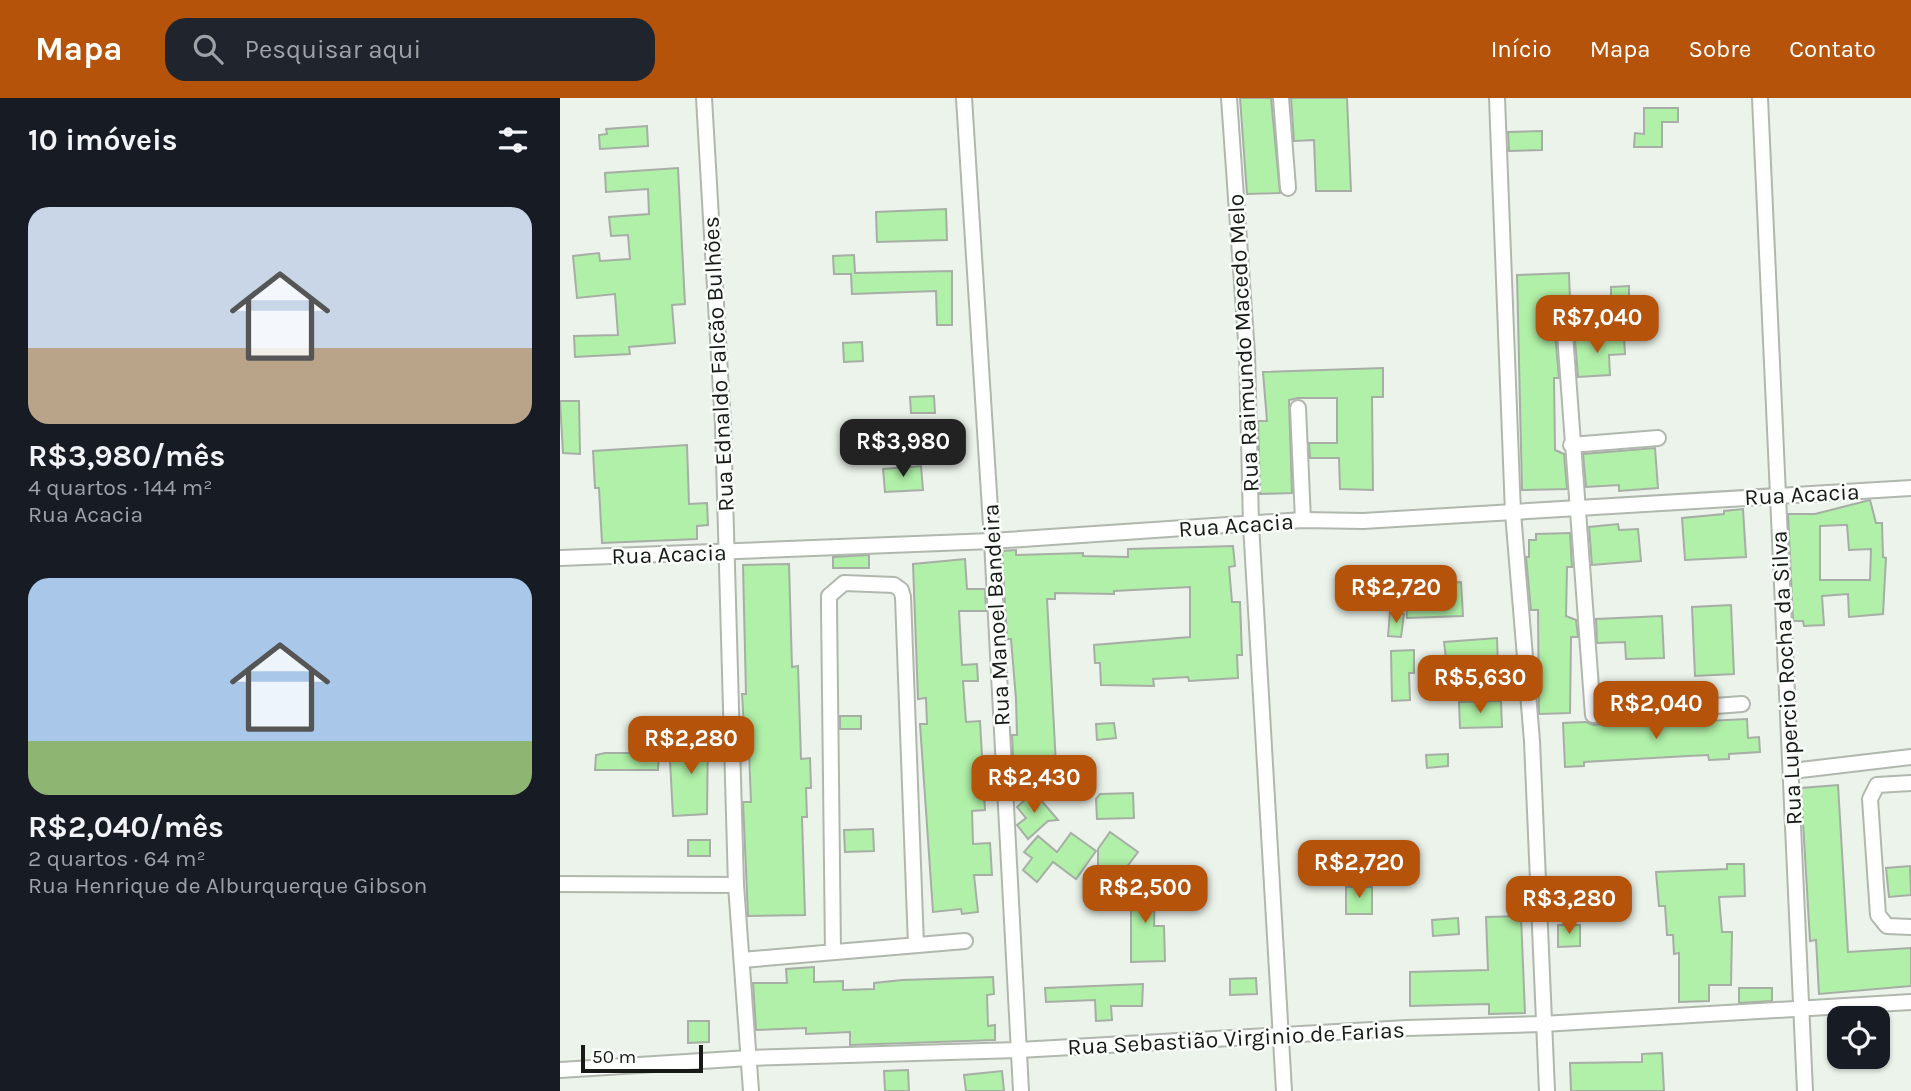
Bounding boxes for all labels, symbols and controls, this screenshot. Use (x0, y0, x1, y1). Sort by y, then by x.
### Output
search box (165, 18, 655, 81)
text: Mapa (35, 30, 123, 68)
icon: search (189, 30, 227, 68)
text: Pesquisar aqui (245, 34, 421, 65)
text: Início (1491, 35, 1552, 63)
text: Mapa (1590, 35, 1650, 63)
text: Sobre (1688, 35, 1751, 63)
text: Contato (1789, 35, 1876, 63)
icon: filters (494, 121, 532, 159)
text: 10 imóveis (28, 122, 178, 158)
street label: Rua Raimundo Macedo Melo (1222, 193, 1265, 493)
street label: Rua Ednaldo Falcão Bulhões (697, 216, 740, 512)
icon: home (217, 253, 343, 379)
pin: R$7,040 (1532, 296, 1662, 355)
text: R$7,040 (1552, 304, 1642, 331)
pin: R$3,980 (838, 420, 968, 479)
text: R$3,980 (856, 428, 950, 455)
text: R$3,980/mês (28, 438, 225, 474)
text: 4 quartos · 144 m² (28, 474, 212, 501)
street label: Rua Acacia (1744, 478, 1860, 511)
text: Rua Acacia (28, 501, 143, 528)
street label: Rua Manoel Bandeira (977, 503, 1016, 727)
street label: Rua Acacia (1178, 508, 1294, 543)
street label: Rua Lupercio Rocha da Silva (1765, 530, 1808, 826)
street label: Rua Acacia (611, 539, 727, 570)
pin: R$2,720 (1331, 566, 1461, 625)
text: R$2,720 (1351, 574, 1441, 601)
icon: home (217, 624, 343, 750)
pin: R$5,630 (1415, 656, 1545, 715)
text: R$5,630 (1434, 664, 1526, 691)
pin: R$2,040 (1591, 682, 1721, 741)
text: R$2,040 (1609, 690, 1703, 717)
pin: R$2,280 (626, 716, 756, 776)
text: R$2,280 (644, 725, 738, 752)
pin: R$2,430 (969, 756, 1099, 815)
text: R$2,430 (988, 764, 1080, 791)
text: R$2,040/mês (28, 809, 224, 845)
pin: R$2,720 (1294, 840, 1424, 900)
text: 2 quartos · 64 m² (28, 845, 206, 872)
text: R$2,720 (1314, 849, 1404, 876)
pin: R$2,500 (1080, 866, 1210, 925)
text: Rua Henrique de Alburquerque Gibson (28, 872, 427, 899)
text: R$2,500 (1099, 874, 1191, 901)
pin: R$3,280 (1504, 876, 1634, 936)
text: R$3,280 (1522, 885, 1616, 912)
map controls (1827, 1006, 1890, 1069)
button: locate (1827, 1006, 1890, 1069)
street label: Rua Sebastião Virginio de Farias (1067, 1016, 1405, 1061)
scale bar (581, 1042, 704, 1074)
text: 50 m (592, 1046, 636, 1068)

